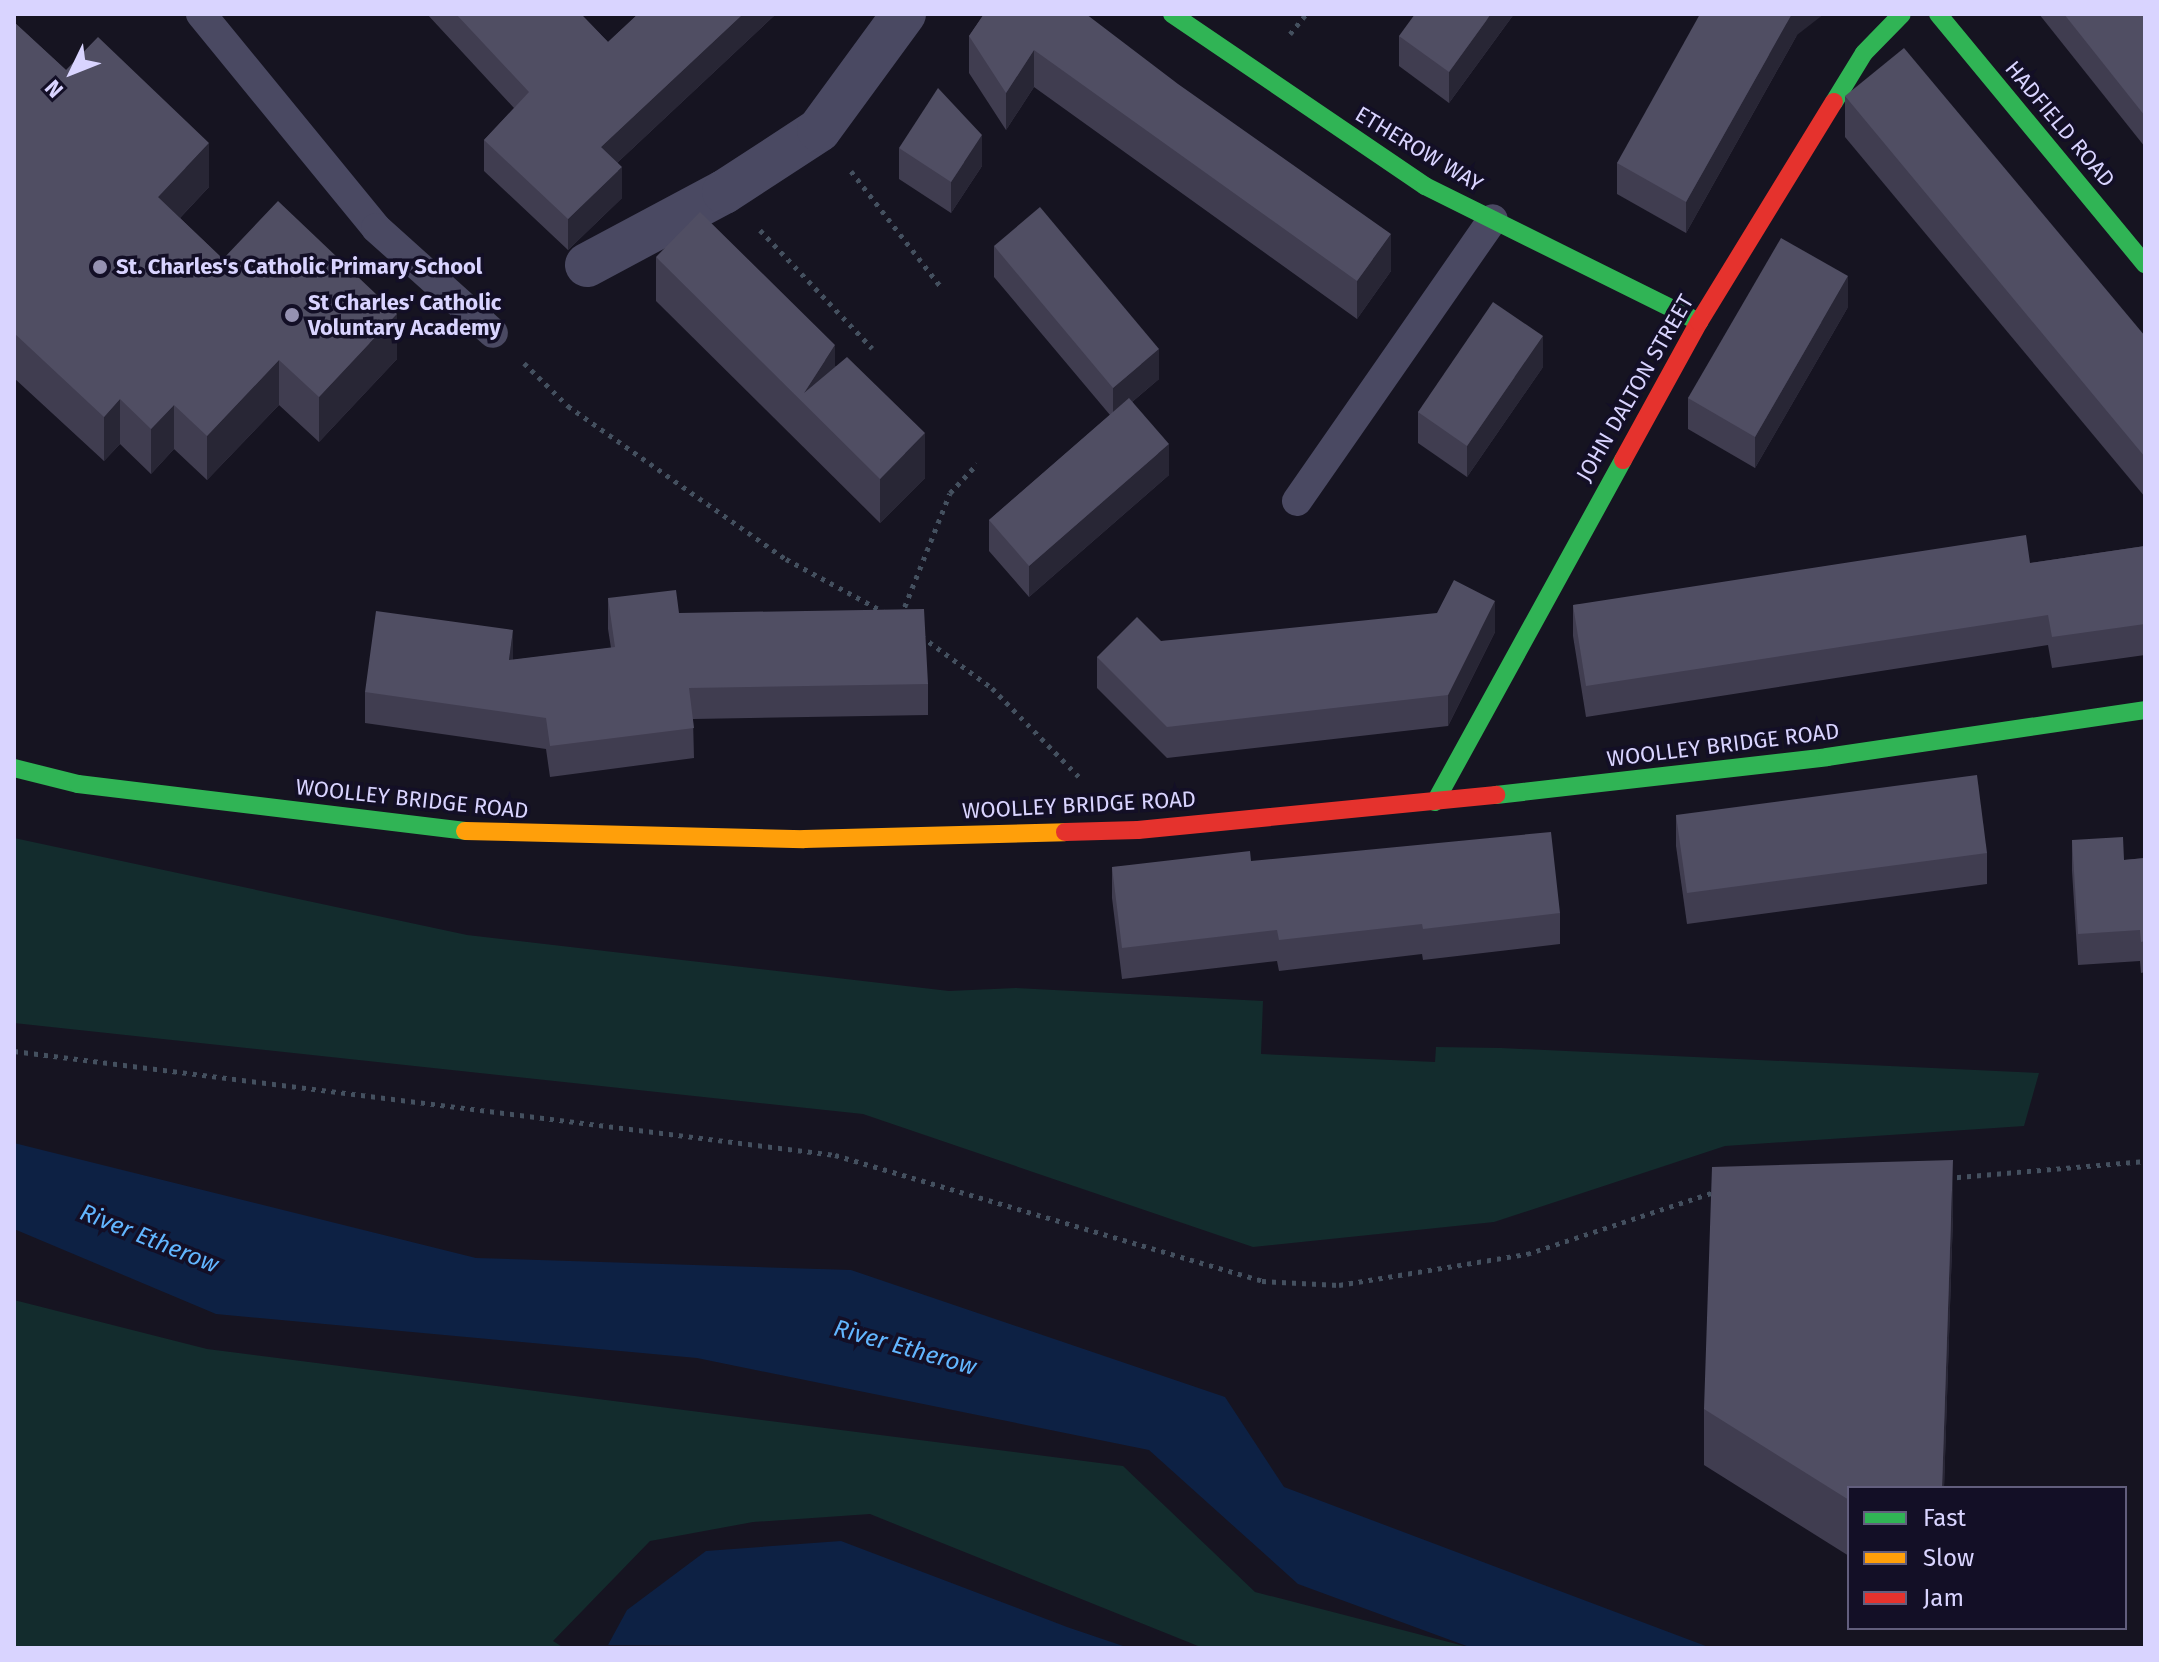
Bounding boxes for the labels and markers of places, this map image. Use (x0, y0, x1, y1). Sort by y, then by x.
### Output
place label: St. Charles's Catholic Primary School (116, 254, 482, 280)
marker: St. Charles's Catholic Primary School (91, 258, 109, 276)
place label: St Charles' Catholic Voluntary Academy (308, 289, 501, 340)
marker: St Charles' Catholic Voluntary Academy (283, 306, 301, 324)

